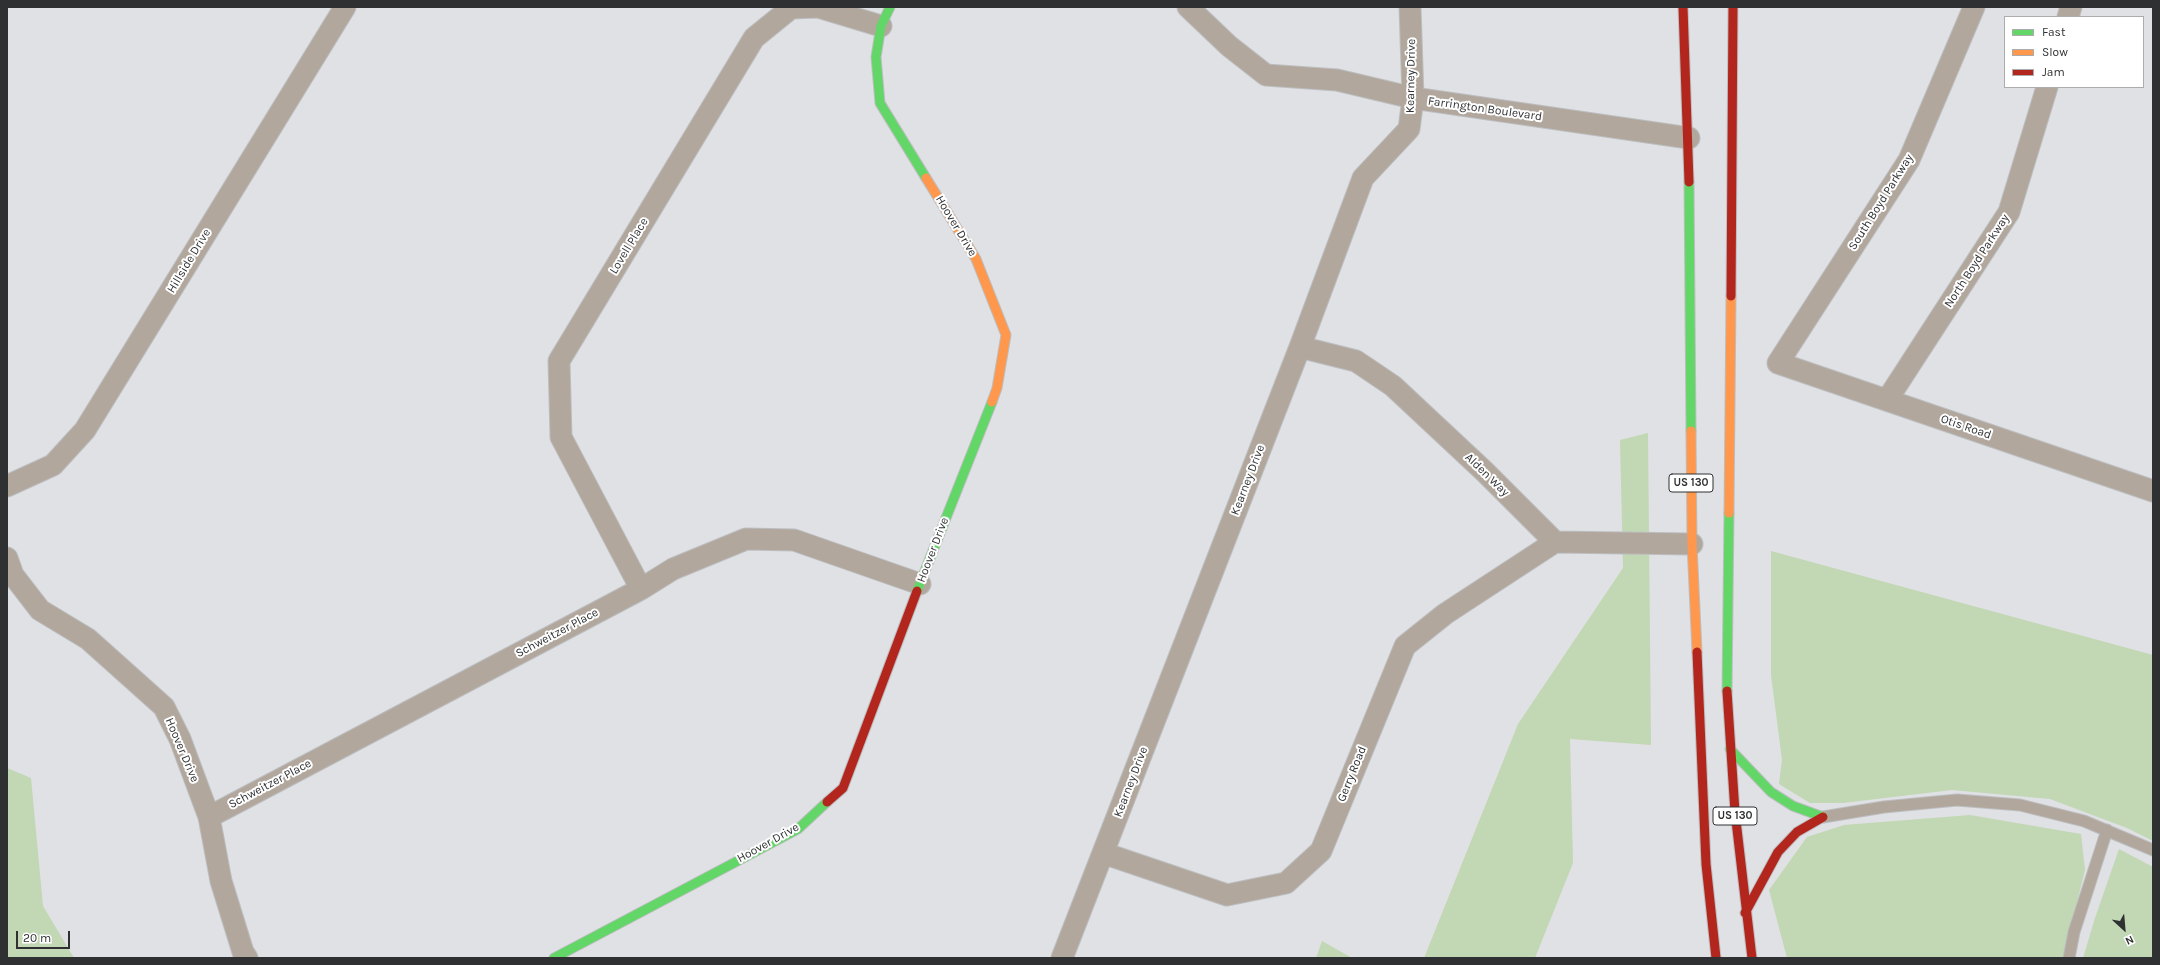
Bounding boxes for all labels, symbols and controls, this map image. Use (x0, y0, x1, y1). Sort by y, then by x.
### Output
legend (2004, 16, 2144, 88)
text: Fast (2042, 25, 2065, 39)
street label: Kearney Drive (1403, 39, 1419, 113)
text: Slow (2042, 45, 2068, 59)
text: Jam (2042, 65, 2065, 79)
street label: Farrington Boulevard (1427, 94, 1543, 124)
street label: South Boyd Parkway (1846, 151, 1916, 253)
street label: Hoover Drive (932, 193, 980, 259)
street label: North Boyd Parkway (1941, 212, 2013, 310)
street label: Lovell Place (607, 215, 651, 277)
street label: Hillside Drive (164, 226, 214, 296)
street label: Otis Road (1939, 412, 1993, 442)
street label: Kearney Drive (1228, 443, 1268, 517)
street label: Alden Way (1462, 450, 1512, 500)
road number: US 130 (1669, 474, 1713, 492)
street label: Hoover Drive (914, 515, 952, 585)
street label: Schweitzer Place (513, 605, 601, 661)
street label: Hoover Drive (162, 716, 202, 784)
street label: Gerry Road (1334, 744, 1370, 804)
street label: Kearney Drive (1111, 745, 1151, 819)
street label: Schweitzer Place (226, 756, 314, 812)
road number: US 130 (1713, 807, 1757, 825)
street label: Hoover Drive (735, 820, 801, 866)
north arrow (2104, 909, 2144, 949)
scale bar (18, 923, 72, 949)
text: 20 m (23, 931, 51, 945)
text: N (2123, 933, 2136, 948)

